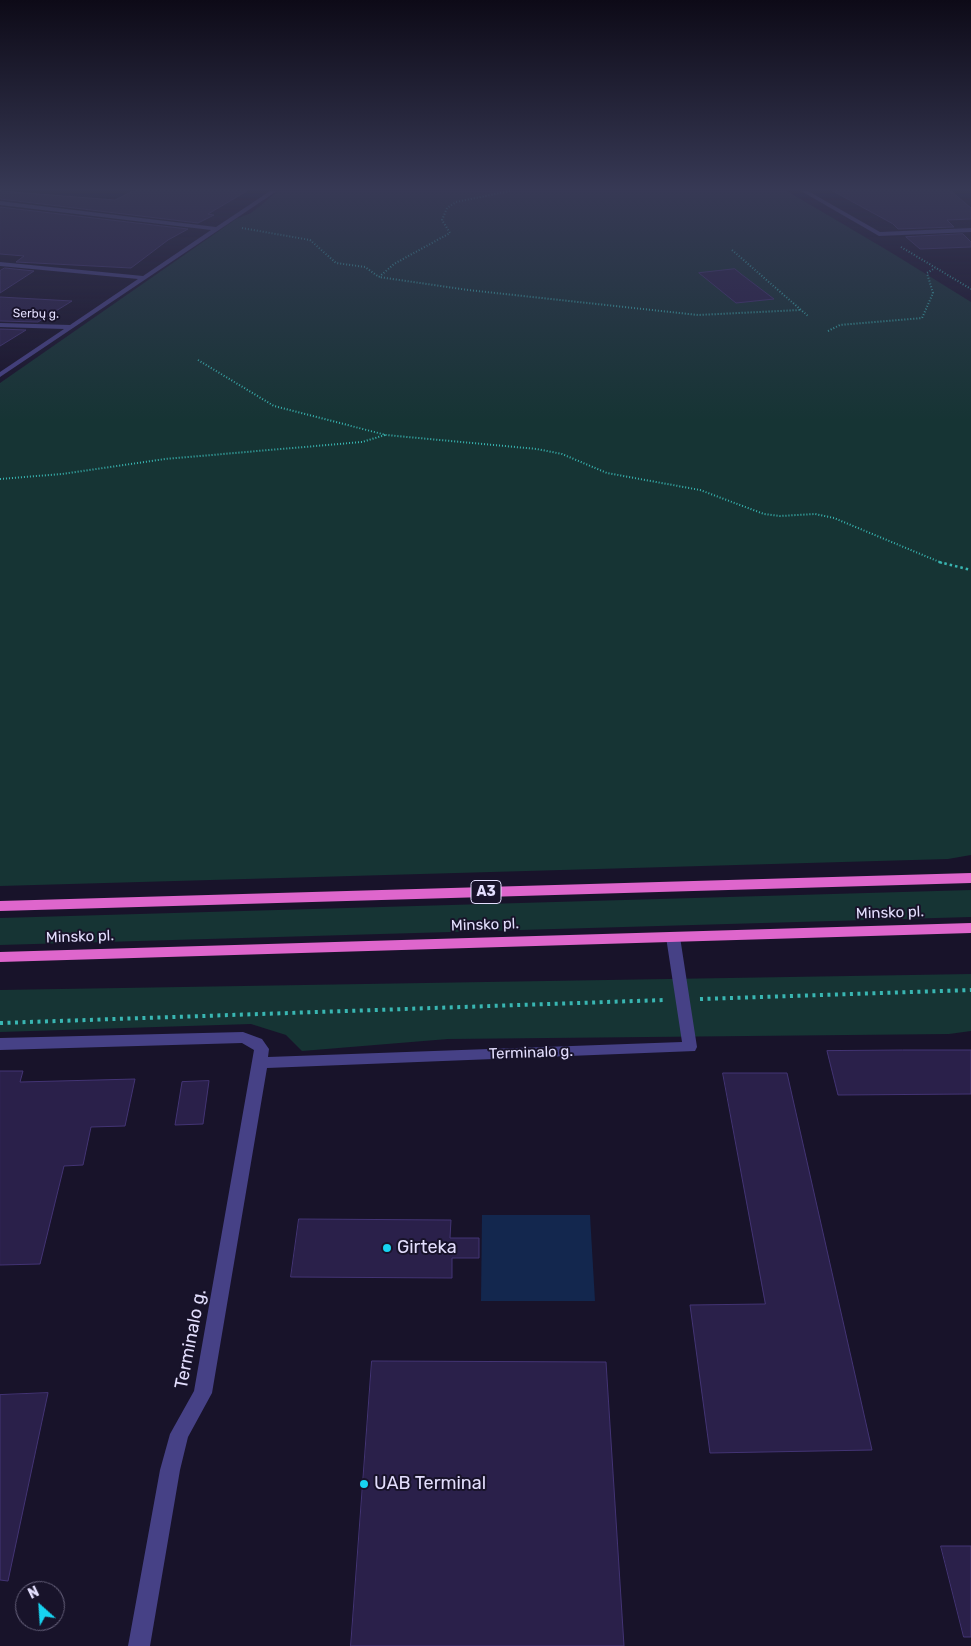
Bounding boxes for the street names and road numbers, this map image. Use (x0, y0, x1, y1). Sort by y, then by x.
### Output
street label: Serbų g. (13, 306, 59, 322)
road number: A3 (471, 880, 501, 904)
street label: Minsko pl. (856, 903, 924, 923)
street label: Minsko pl. (451, 915, 519, 935)
street label: Minsko pl. (46, 927, 114, 947)
street label: Terminalo g. (489, 1043, 573, 1063)
street label: Terminalo g. (171, 1287, 211, 1391)

